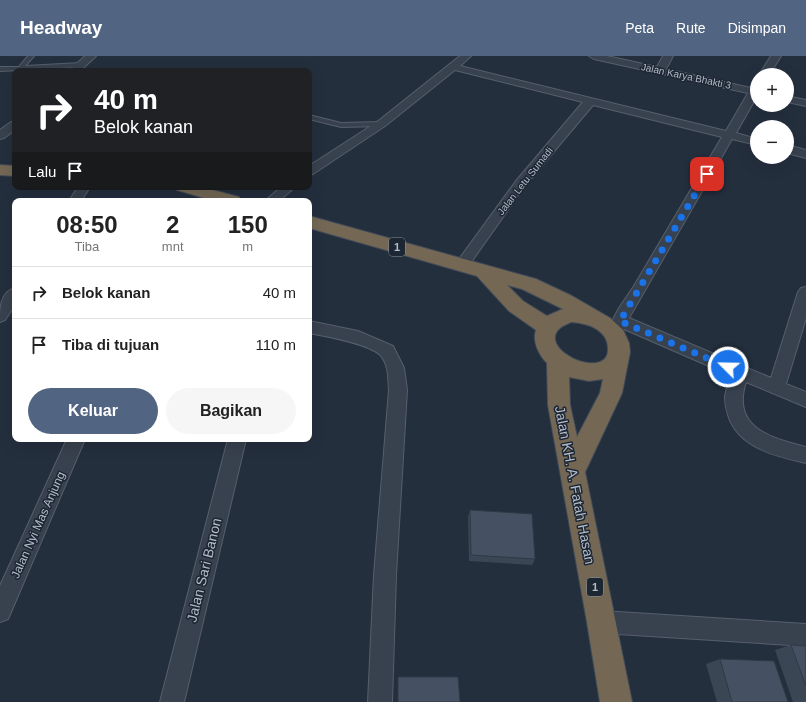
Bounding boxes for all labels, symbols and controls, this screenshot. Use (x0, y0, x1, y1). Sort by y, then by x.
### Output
text: Headway (20, 17, 102, 38)
text: Peta (625, 20, 654, 36)
text: Rute (676, 20, 706, 36)
text: Disimpan (728, 20, 786, 36)
street label: Jalan Karya Bhakti 3 (640, 61, 732, 91)
map controls (750, 68, 794, 164)
button: + (750, 68, 794, 112)
icon: right (28, 84, 80, 136)
text: 40 m (94, 84, 158, 115)
text: Belok kanan (94, 117, 193, 137)
button: − (750, 120, 794, 164)
street label: Jalan Letu Sumadi (495, 145, 555, 217)
pin (690, 157, 724, 191)
icon: arrive (64, 160, 86, 182)
text: Lalu (28, 163, 56, 180)
icon: arrive (696, 163, 718, 185)
text: 08:50 (56, 211, 118, 238)
text: 2 (166, 211, 179, 238)
text: 150 (228, 211, 268, 238)
road number: 1 (389, 238, 405, 256)
text: Tiba (75, 239, 99, 254)
text: mnt (162, 239, 184, 254)
text: m (242, 239, 253, 254)
icon: right (28, 282, 50, 304)
text: Belok kanan (62, 284, 150, 301)
text: 40 m (263, 284, 296, 301)
icon: arrive (28, 334, 50, 356)
text: Tiba di tujuan (62, 336, 159, 353)
text: 110 m (255, 336, 296, 353)
position arrow (707, 346, 749, 388)
button: Keluar (28, 388, 158, 434)
button: Bagikan (166, 388, 296, 434)
street label: Jalan KH. A. Fatah Hasan (552, 404, 598, 566)
street label: Jalan Nyi Mas Anjung (8, 469, 68, 581)
street label: Jalan Sari Banon (183, 516, 225, 624)
road number: 1 (587, 578, 603, 596)

